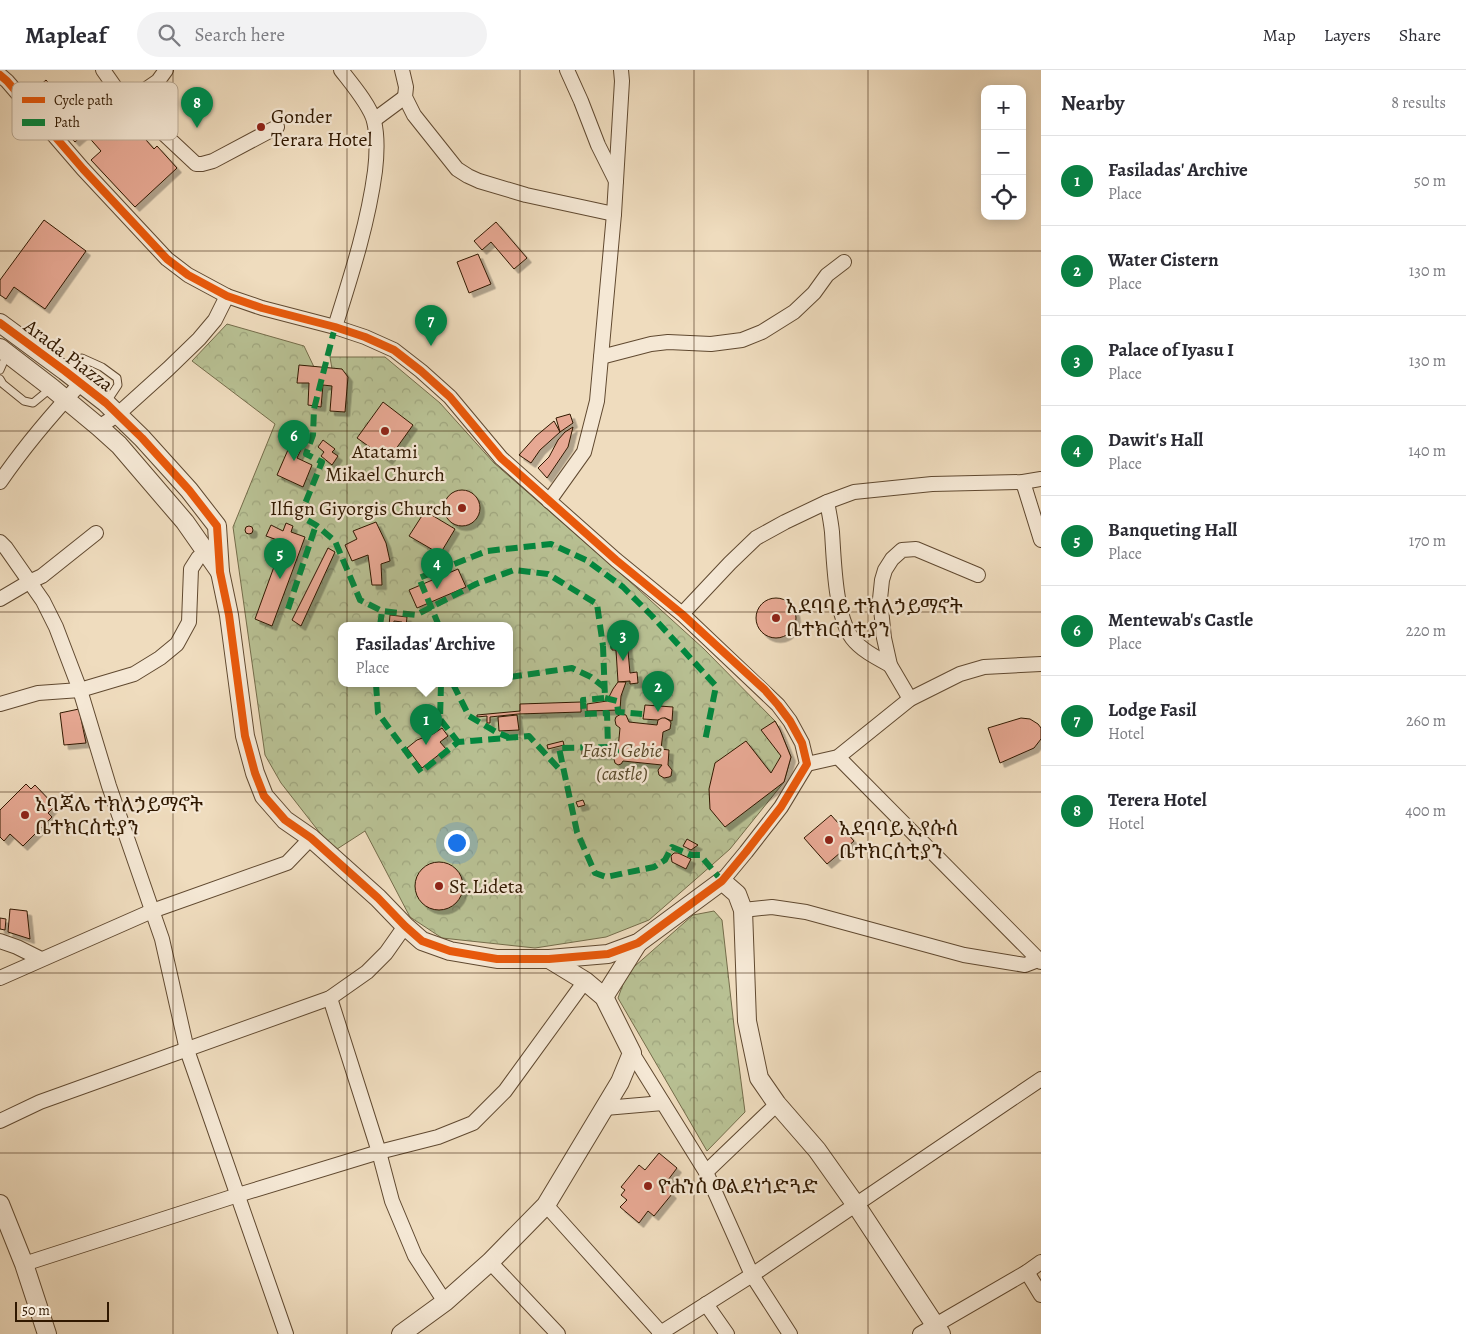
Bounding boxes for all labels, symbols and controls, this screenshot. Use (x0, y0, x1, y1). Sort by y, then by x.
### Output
search box (137, 12, 487, 57)
text: Mapleaf (25, 19, 107, 51)
icon: search (155, 21, 183, 49)
text: Search here (195, 22, 285, 48)
text: Map (1263, 23, 1296, 47)
text: Layers (1324, 23, 1371, 47)
text: Share (1399, 23, 1441, 47)
legend (12, 82, 178, 140)
map controls (981, 85, 1026, 220)
button: + (981, 85, 1026, 130)
pin: 8 (181, 87, 213, 128)
text: Nearby (1061, 89, 1124, 117)
text: Cycle path (54, 91, 114, 110)
text: 8 results (1391, 92, 1446, 114)
place label: Gonder Terara Hotel (271, 103, 372, 153)
text: Path (54, 113, 81, 132)
marker: Gonder Terara Hotel (255, 121, 267, 133)
button: − (981, 130, 1026, 175)
text: Fasiladas' Archive (1108, 157, 1248, 183)
text: 1 (1074, 170, 1080, 192)
text: 50 m (1414, 170, 1446, 192)
button: locate (981, 175, 1026, 220)
text: Place (1108, 183, 1142, 205)
text: Water Cistern (1108, 247, 1219, 273)
text: 2 (1073, 260, 1081, 282)
text: 130 m (1409, 260, 1446, 282)
text: Place (1108, 273, 1142, 295)
pin: 7 (415, 305, 447, 346)
street label: Arada Piazza (18, 312, 120, 398)
text: Palace of Iyasu I (1108, 337, 1234, 363)
text: 3 (1074, 350, 1080, 372)
text: 130 m (1409, 350, 1446, 372)
text: Place (1108, 363, 1142, 385)
pin: 6 (278, 420, 310, 461)
marker: Atatami Mikael Church (379, 425, 391, 437)
text: Dawit's Hall (1108, 427, 1203, 453)
place label: Atatami Mikael Church (325, 438, 445, 488)
text: 4 (1073, 440, 1081, 462)
text: 140 m (1408, 440, 1446, 462)
text: Place (1108, 453, 1142, 475)
place label: Ilfign Giyorgis Church (270, 495, 452, 522)
marker: Ilfign Giyorgis Church (456, 502, 468, 514)
text: Banqueting Hall (1108, 517, 1237, 543)
text: 5 (1074, 530, 1080, 552)
text: 170 m (1409, 530, 1446, 552)
pin: 5 (264, 538, 296, 579)
text: Place (1108, 543, 1142, 565)
pin: 4 (421, 548, 453, 589)
place label: አደባባይ ተክለኃይማኖት ቤተክርስቲያን (786, 593, 963, 643)
text: Mentewab's Castle (1108, 607, 1253, 633)
marker: አደባባይ ተክለኃይማኖት ቤተክርስቲያን (770, 612, 782, 624)
pin: 3 (607, 620, 639, 661)
text: 6 (1073, 620, 1081, 642)
text: 220 m (1406, 620, 1446, 642)
popup (338, 622, 513, 687)
text: Fasiladas' Archive (356, 631, 495, 657)
text: Place (1108, 633, 1142, 655)
text: Place (356, 657, 389, 679)
pin: 2 (642, 671, 674, 712)
text: Lodge Fasil (1108, 697, 1197, 723)
pin: 1 (410, 704, 442, 745)
text: 7 (1074, 710, 1080, 732)
text: 260 m (1406, 710, 1446, 732)
text: Hotel (1108, 723, 1144, 745)
park label: Fasil Gebie (castle) (582, 737, 662, 787)
text: Terera Hotel (1108, 787, 1207, 813)
place label: አባጃሌ ተክለኃይማኖት ቤተክርስቲያን (35, 791, 203, 841)
text: 8 (1073, 800, 1081, 822)
text: 400 m (1405, 800, 1446, 822)
marker: አባጃሌ ተክለኃይማኖት ቤተክርስቲያን (19, 809, 31, 821)
text: Hotel (1108, 813, 1144, 835)
place label: አደባባይ ኢየሱስ ቤተክርስቲያን (839, 815, 958, 865)
your location (444, 830, 470, 856)
marker: አደባባይ ኢየሱስ ቤተክርስቲያን (823, 834, 835, 846)
place label: St.Lideta (449, 873, 524, 900)
marker: St.Lideta (433, 880, 445, 892)
place label: ዮሐንስ ወልደነጎድጓድ (658, 1173, 818, 1200)
marker: ዮሐንስ ወልደነጎድጓድ (642, 1180, 654, 1192)
scale bar (15, 1299, 109, 1322)
text: 50 m (22, 1301, 50, 1320)

